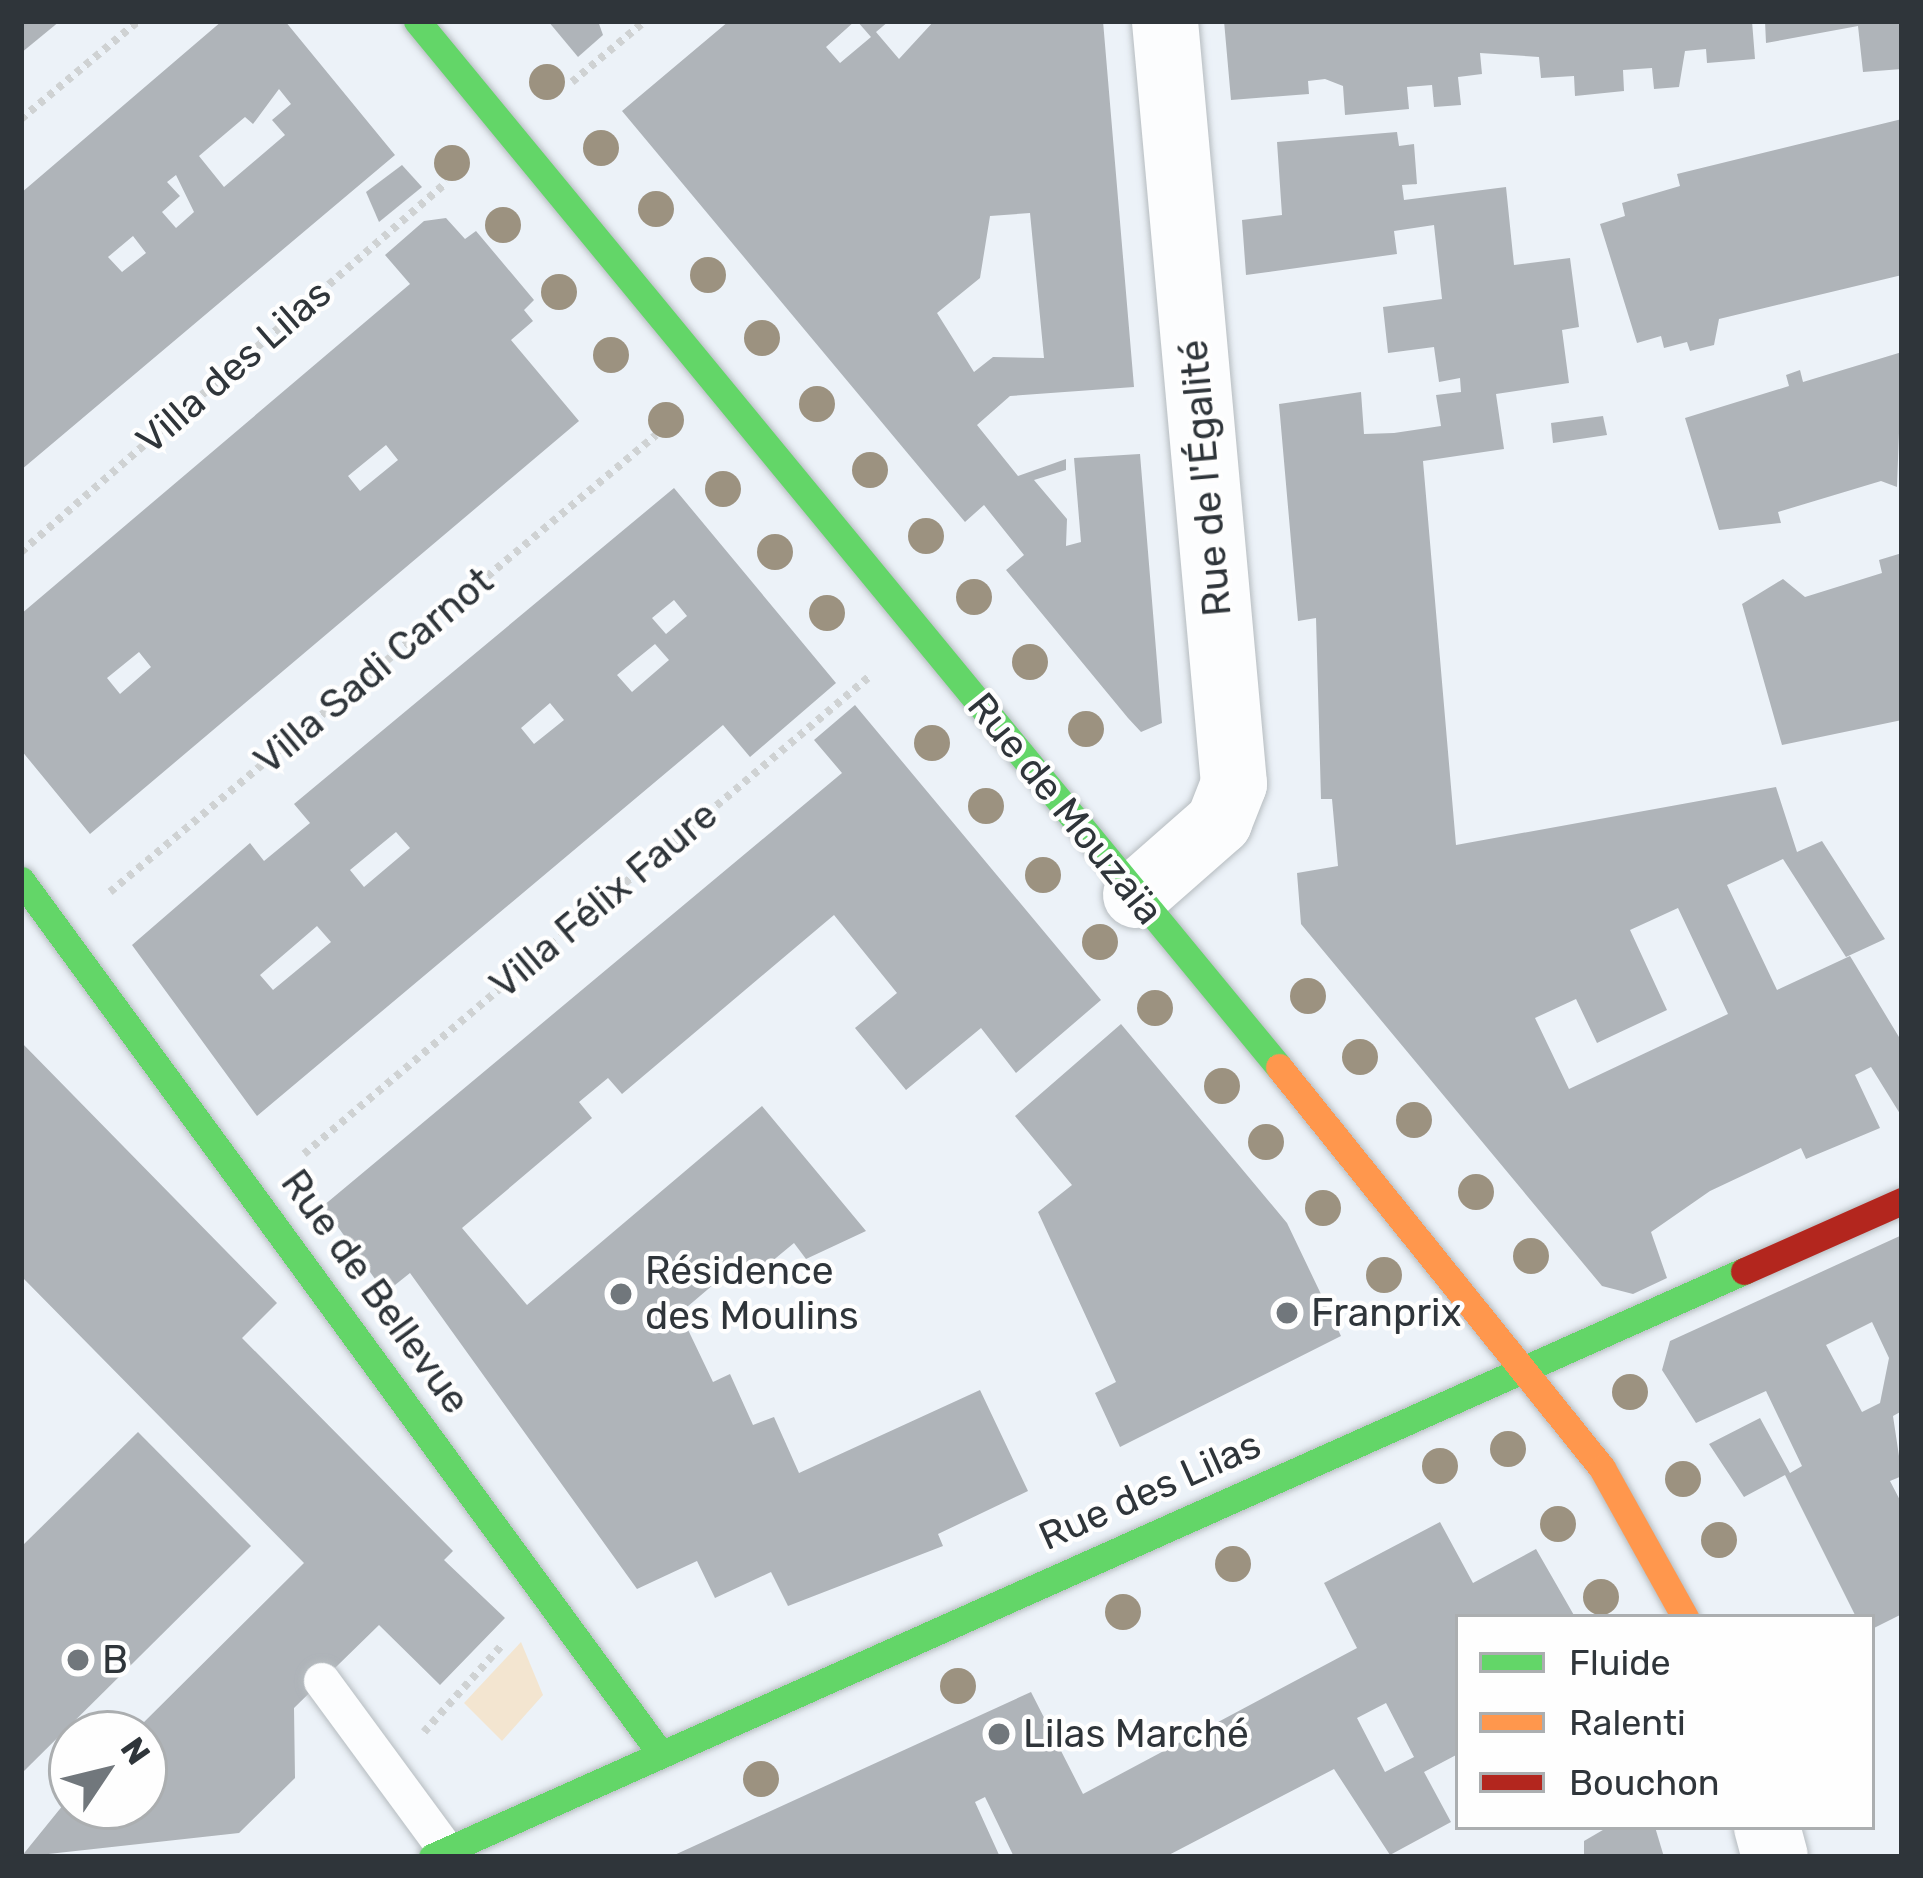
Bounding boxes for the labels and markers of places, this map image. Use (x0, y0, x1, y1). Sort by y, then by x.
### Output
place label: Résidence des Moulins (645, 1249, 859, 1340)
marker: Résidence des Moulins (608, 1281, 634, 1307)
place label: Franprix (1311, 1290, 1461, 1336)
marker: Franprix (1274, 1300, 1300, 1326)
place label: B (102, 1637, 128, 1683)
marker: B (65, 1647, 91, 1673)
place label: Lilas Marché (1023, 1711, 1249, 1757)
marker: Lilas Marché (986, 1721, 1012, 1747)

